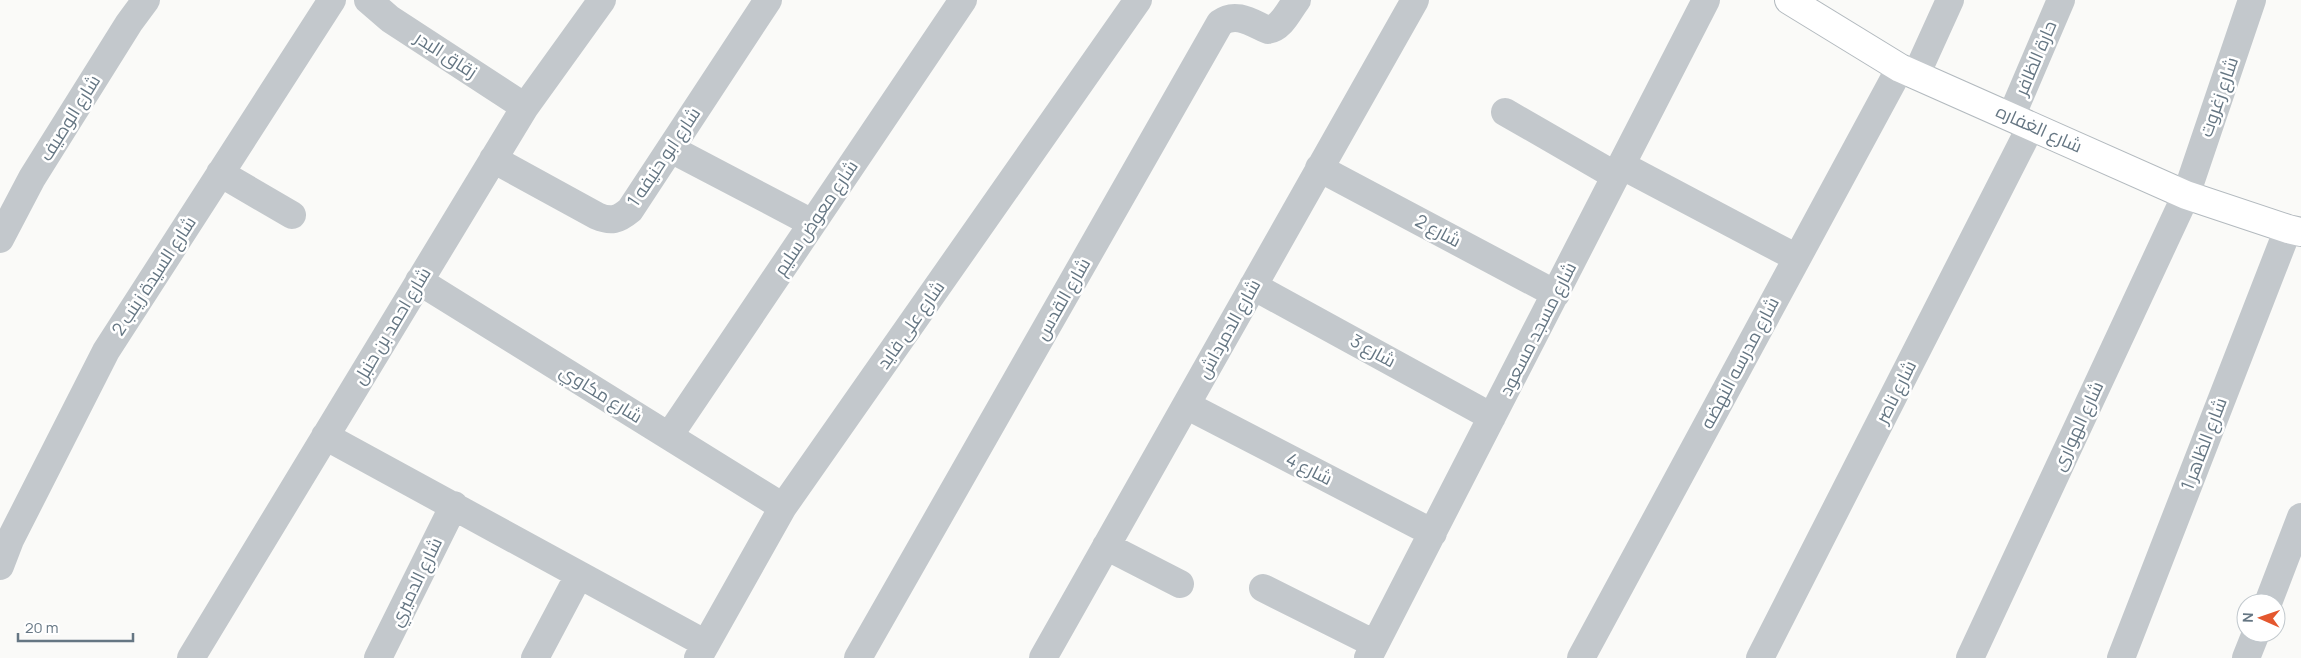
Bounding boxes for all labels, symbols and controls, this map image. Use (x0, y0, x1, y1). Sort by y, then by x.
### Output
street label: حارة الظافر (2008, 17, 2062, 100)
street label: زقاق البدر (409, 25, 482, 84)
street label: شارع زغروت (2193, 53, 2244, 140)
street label: شارع الوصيف (33, 70, 106, 166)
street label: شارع الغفاره (1992, 98, 2086, 159)
street label: شارع ابو حنيفه 1 (621, 102, 706, 211)
street label: شارع معوض سليم (768, 155, 864, 280)
street label: شارع 2 (1411, 208, 1466, 253)
street label: شارع السيدة زينب 2 (106, 211, 202, 340)
street label: شارع القدس (1029, 253, 1096, 344)
street label: شارع مسجد مسعود (1493, 258, 1582, 400)
street label: شارع احمد بن حنبل (347, 262, 436, 389)
street label: شارع الدمرداش (1191, 275, 1266, 383)
street label: شارع على فايد (871, 276, 950, 374)
street label: شارع مدرسه النهضه (1694, 292, 1785, 433)
street label: شارع 3 (1346, 328, 1400, 373)
street label: شارع ناصر (1868, 356, 1922, 429)
street label: شارع مكاوي (554, 358, 647, 431)
street label: شارع الهوارى (2046, 377, 2109, 475)
street label: شارع الظاهر 1 (2174, 394, 2233, 494)
street label: شارع 4 (1282, 446, 1337, 491)
street label: شارع الدميري (383, 533, 450, 631)
north arrow (2236, 593, 2286, 643)
scale bar (18, 610, 132, 642)
text: N (2238, 612, 2257, 623)
text: 20 m (25, 617, 58, 638)

